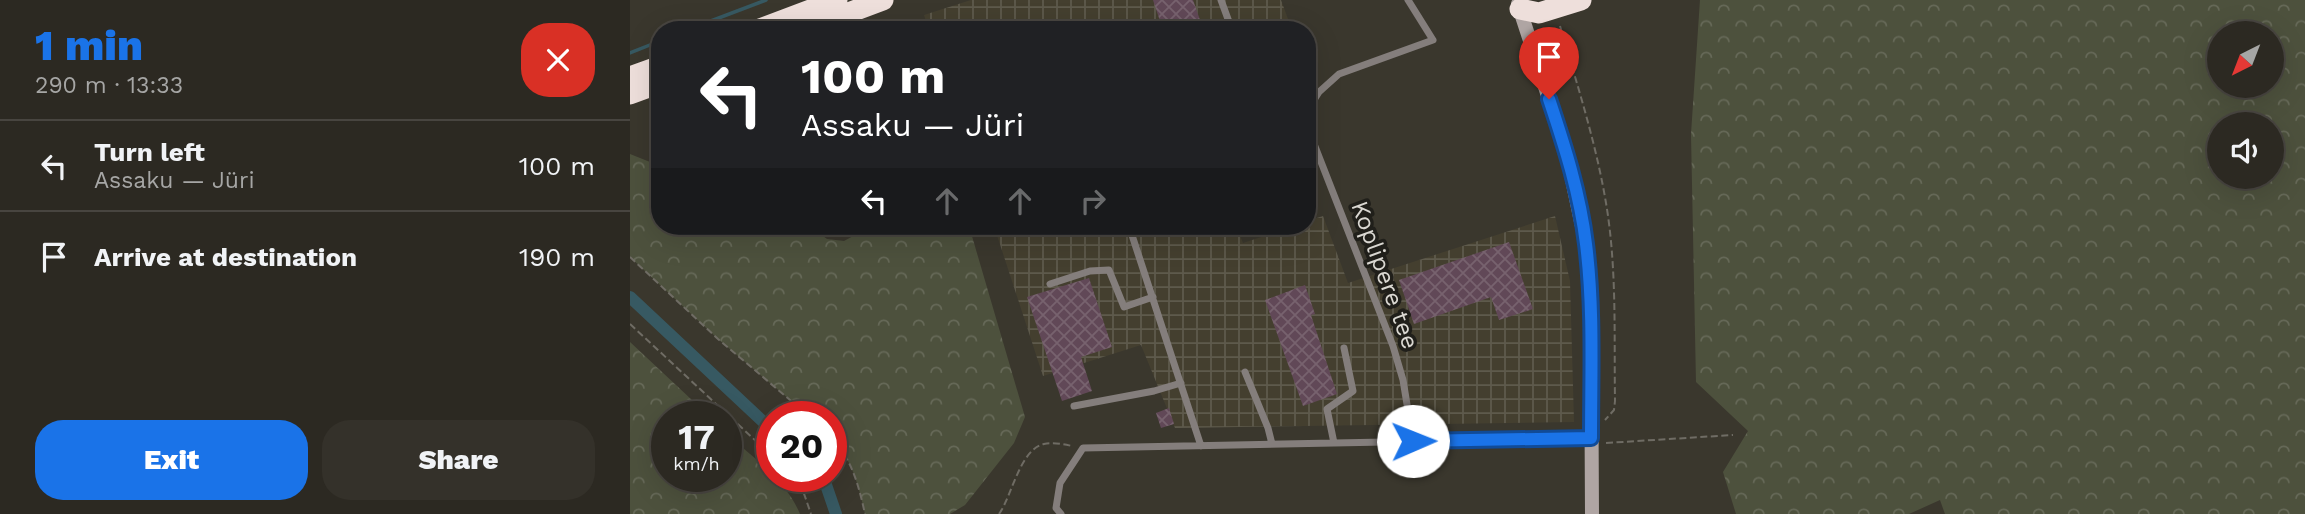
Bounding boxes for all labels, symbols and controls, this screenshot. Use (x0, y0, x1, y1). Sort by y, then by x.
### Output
text: 1 min (35, 21, 143, 70)
north arrow (2207, 21, 2284, 98)
map controls (2207, 21, 2284, 189)
button: close (521, 23, 595, 97)
pin (1519, 27, 1579, 99)
icon: arrive (1530, 38, 1568, 76)
text: 100 m (801, 47, 945, 105)
icon: left (686, 49, 777, 140)
text: 290 m · 13:33 (35, 72, 183, 99)
text: Assaku — Jüri (801, 106, 1024, 144)
button: sound (2207, 112, 2284, 189)
text: Turn left (94, 137, 205, 167)
icon: left (35, 147, 73, 185)
text: 100 m (519, 151, 595, 181)
text: Assaku — Jüri (94, 167, 255, 194)
icon: left (855, 182, 893, 220)
icon: ahead (928, 182, 966, 220)
icon: ahead (1001, 182, 1039, 220)
icon: right (1074, 182, 1112, 220)
street label: Koplipere tee (1345, 197, 1425, 353)
icon: arrive (35, 238, 73, 276)
text: Arrive at destination (94, 242, 357, 272)
text: 190 m (519, 242, 595, 272)
speed limit sign: 20 (756, 401, 847, 492)
position arrow (1376, 404, 1450, 478)
text: 17 (678, 416, 715, 458)
button: Exit (35, 420, 308, 500)
button: Share (322, 420, 595, 500)
text: km/h (673, 453, 720, 474)

